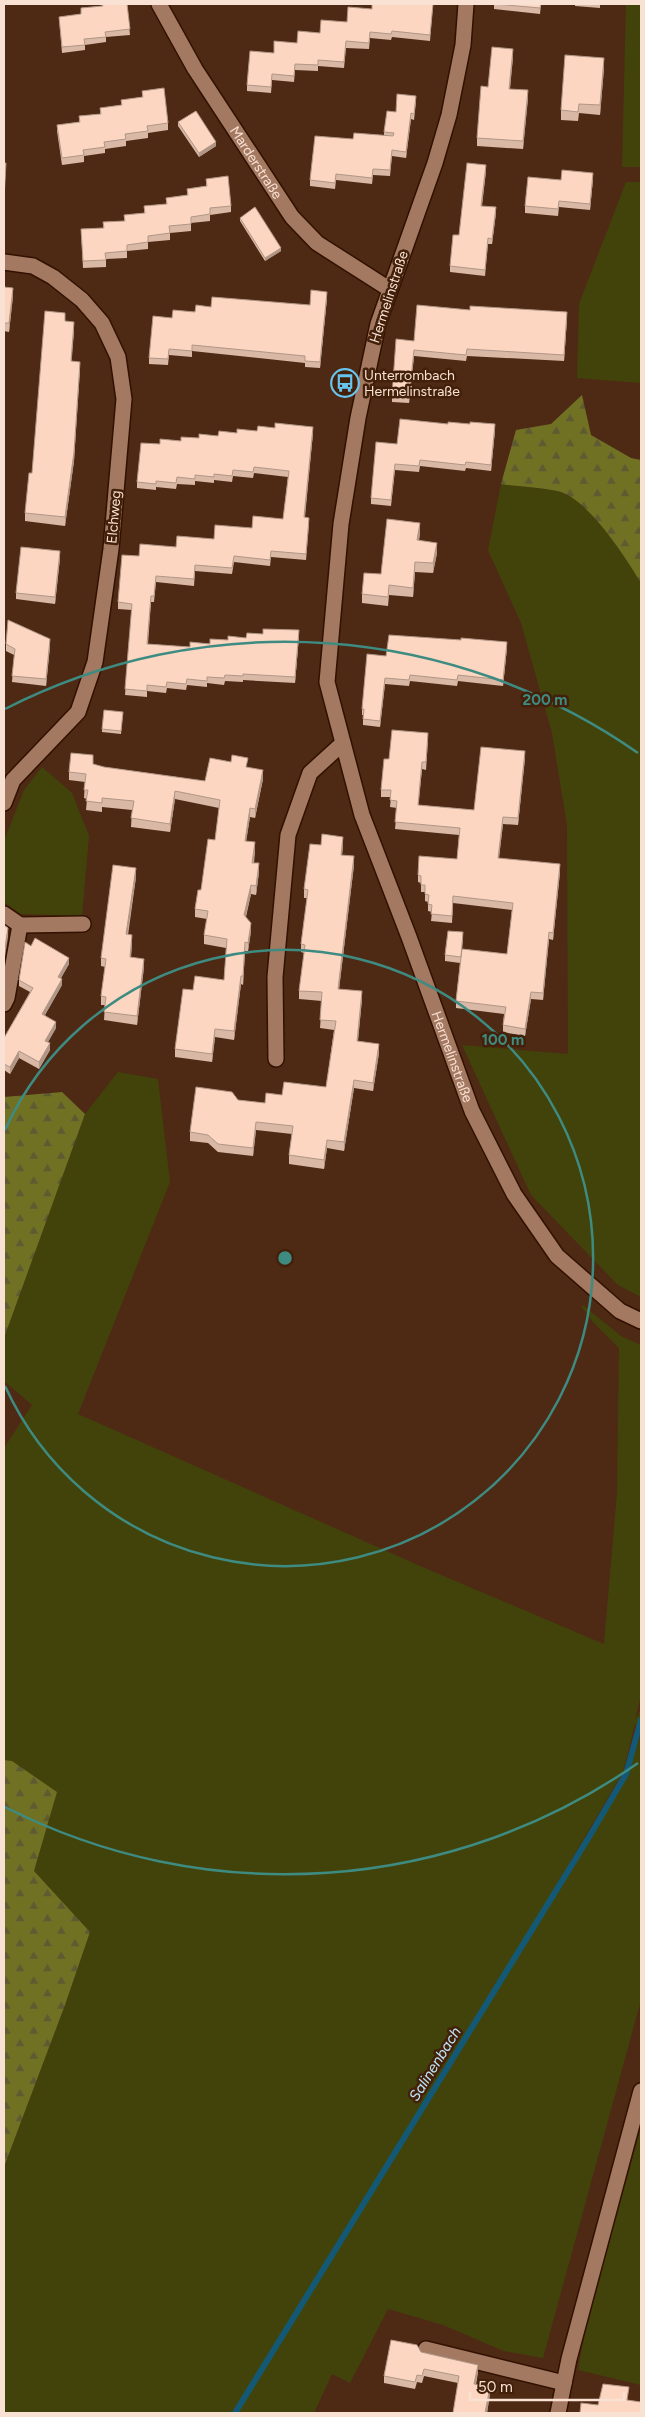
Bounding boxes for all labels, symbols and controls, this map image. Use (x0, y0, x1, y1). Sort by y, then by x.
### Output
street label: Marderstraße (226, 123, 286, 202)
street label: Hermelinstraße (366, 248, 412, 345)
place label: Unterrombach Hermelinstraße (364, 367, 460, 400)
bus stop icon: Unterrombach Hermelinstraße (330, 368, 360, 398)
street label: Elchweg (103, 490, 125, 544)
text: 200 m (523, 691, 567, 709)
street label: Hermelinstraße (428, 1009, 477, 1105)
text: 100 m (482, 1031, 524, 1049)
centre of rings (276, 1249, 294, 1267)
water label: Salinenbach (405, 2024, 465, 2104)
scale bar (470, 2370, 624, 2402)
text: 50 m (478, 2378, 513, 2396)

